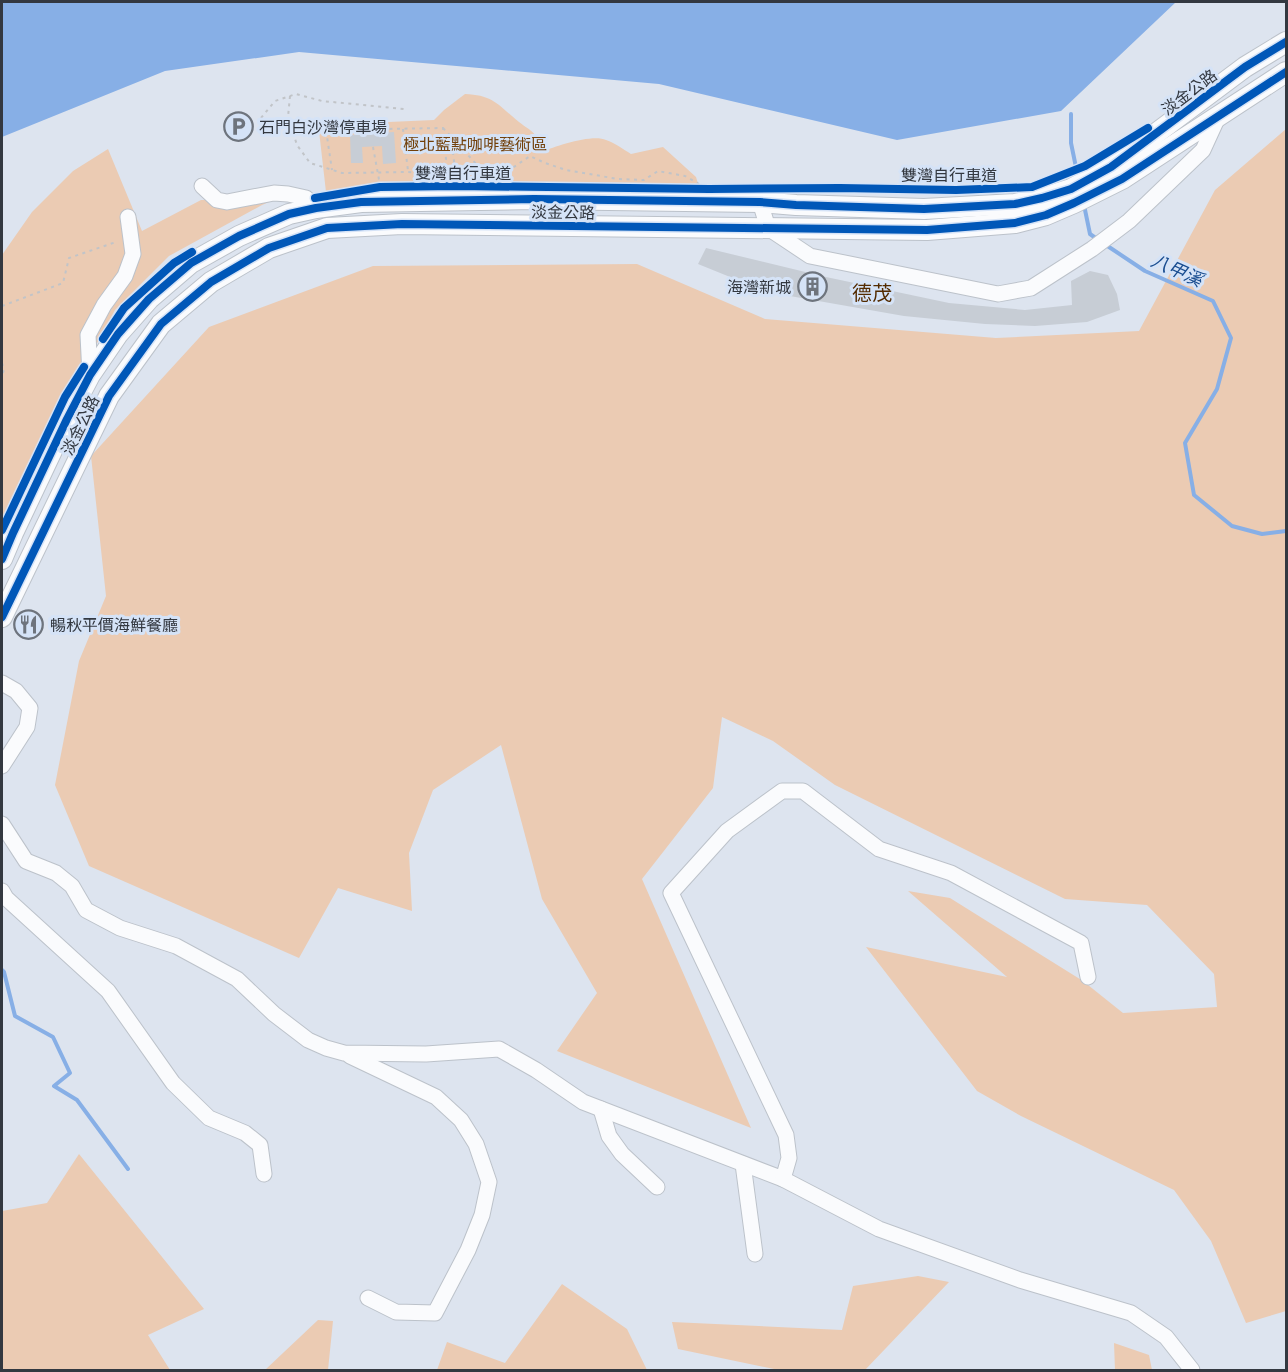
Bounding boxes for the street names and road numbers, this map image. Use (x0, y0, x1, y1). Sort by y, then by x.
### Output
street label: 淡金公路 (1157, 64, 1221, 120)
street label: 雙灣自行車道 (415, 162, 511, 184)
street label: 雙灣自行車道 (901, 164, 997, 186)
street label: 淡金公路 (531, 200, 595, 224)
street label: 淡金公路 (56, 391, 104, 459)

